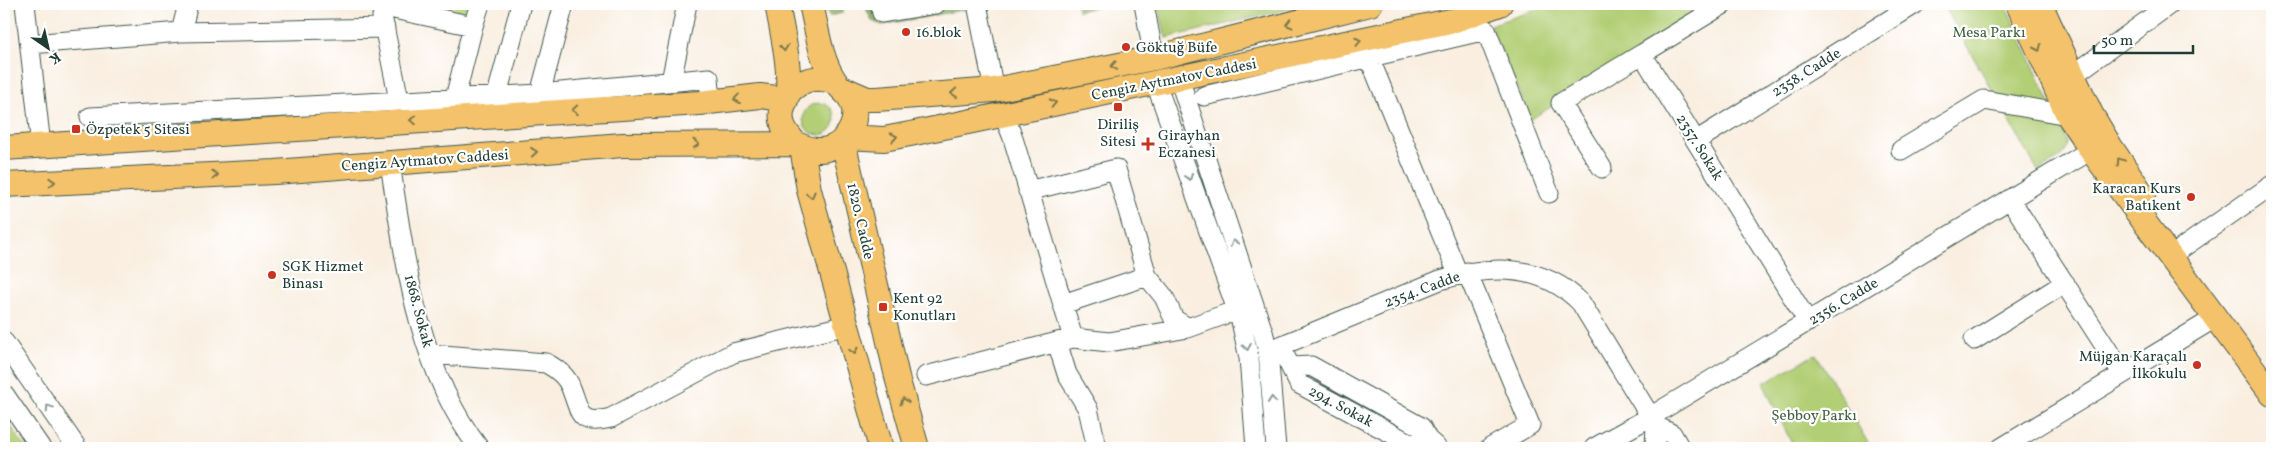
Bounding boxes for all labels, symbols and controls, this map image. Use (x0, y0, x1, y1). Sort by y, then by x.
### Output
one-way arrow (1284, 18, 1293, 29)
north arrow (22, 22, 72, 72)
scale bar (2094, 22, 2192, 54)
place label: 16.blok (916, 23, 962, 44)
park label: Mesa Parkı (1953, 23, 2025, 44)
marker: 16.blok (900, 26, 912, 38)
text: 50 m (2101, 31, 2133, 52)
one-way arrow (1353, 36, 1362, 46)
place label: Göktuğ Büfe (1136, 38, 1217, 59)
marker: Göktuğ Büfe (1120, 41, 1132, 53)
one-way arrow (2032, 43, 2042, 52)
street label: 2358. Cadde (1768, 44, 1845, 103)
one-way arrow (778, 45, 789, 53)
text: K (45, 47, 64, 68)
street label: Cengiz Aytmatov Caddesi (1090, 54, 1259, 107)
one-way arrow (1109, 60, 1118, 71)
one-way arrow (949, 88, 957, 99)
one-way arrow (733, 93, 741, 104)
one-way arrow (1048, 99, 1057, 109)
marker: Diriliş Sitesi (1112, 101, 1124, 113)
one-way arrow (571, 105, 579, 116)
street label: 2357. Sokak (1670, 111, 1727, 185)
one-way arrow (408, 115, 416, 126)
place label: Diriliş Sitesi (1097, 115, 1139, 153)
place label: Özpetek 5 Sitesi (86, 120, 190, 141)
marker: Özpetek 5 Sitesi (70, 123, 82, 135)
place label: Girayhan Eczanesi (1158, 126, 1220, 164)
one-way arrow (889, 132, 898, 143)
marker: Girayhan Eczanesi (1142, 138, 1154, 150)
one-way arrow (692, 139, 700, 149)
street label: Cengiz Aytmatov Caddesi (341, 145, 510, 178)
one-way arrow (530, 147, 538, 158)
one-way arrow (2117, 157, 2126, 166)
one-way arrow (211, 169, 219, 180)
one-way arrow (1183, 172, 1193, 181)
one-way arrow (49, 177, 57, 188)
place label: Karacan Kurs Batıkent (2092, 179, 2181, 217)
street label: 1820. Cadde (841, 181, 879, 262)
one-way arrow (805, 190, 816, 199)
marker: Karacan Kurs Batıkent (2185, 191, 2197, 203)
one-way arrow (1230, 239, 1240, 247)
place label: SGK Hizmet Binası (282, 257, 363, 295)
street label: 2354. Cadde (1382, 267, 1463, 314)
marker: SGK Hizmet Binası (266, 269, 278, 281)
street label: 1868. Sokak (398, 272, 437, 350)
street label: 2356. Cadde (1805, 273, 1883, 331)
place label: Kent 92 Konutları (893, 289, 956, 327)
marker: Kent 92 Konutları (877, 301, 889, 313)
one-way arrow (1241, 343, 1251, 352)
one-way arrow (849, 347, 859, 355)
place label: Müjgan Karaçalı İlkokulu (2079, 347, 2187, 385)
marker: Müjgan Karaçalı İlkokulu (2191, 359, 2203, 371)
street label: 294. Sokak (1304, 381, 1376, 433)
one-way arrow (1267, 395, 1278, 403)
one-way arrow (899, 397, 910, 406)
one-way arrow (46, 404, 55, 414)
park label: Şebboy Parkı (1771, 406, 1857, 427)

